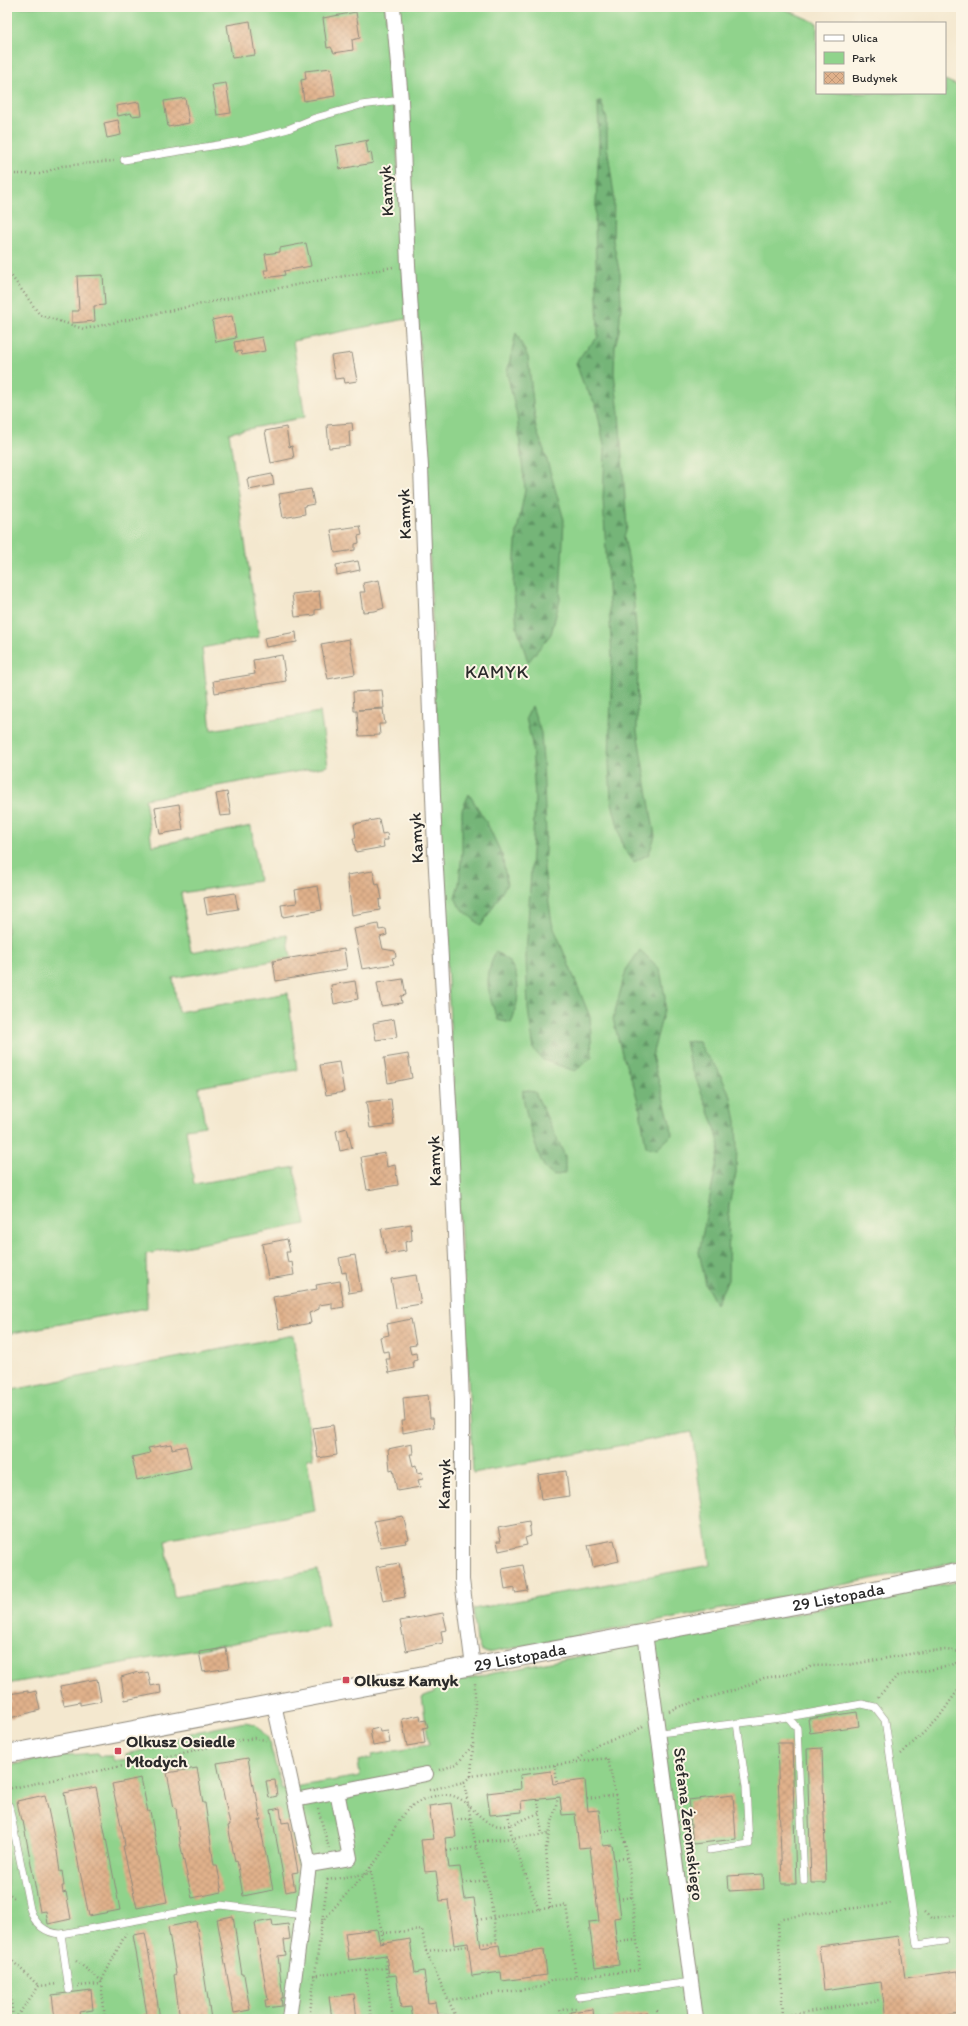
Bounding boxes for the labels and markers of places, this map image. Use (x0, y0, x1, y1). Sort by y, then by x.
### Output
place label: Olkusz Kamyk (354, 1670, 459, 1691)
marker: Olkusz Kamyk (341, 1675, 351, 1685)
place label: Olkusz Osiedle Młodych (126, 1731, 235, 1772)
marker: Olkusz Osiedle Młodych (113, 1746, 123, 1756)

